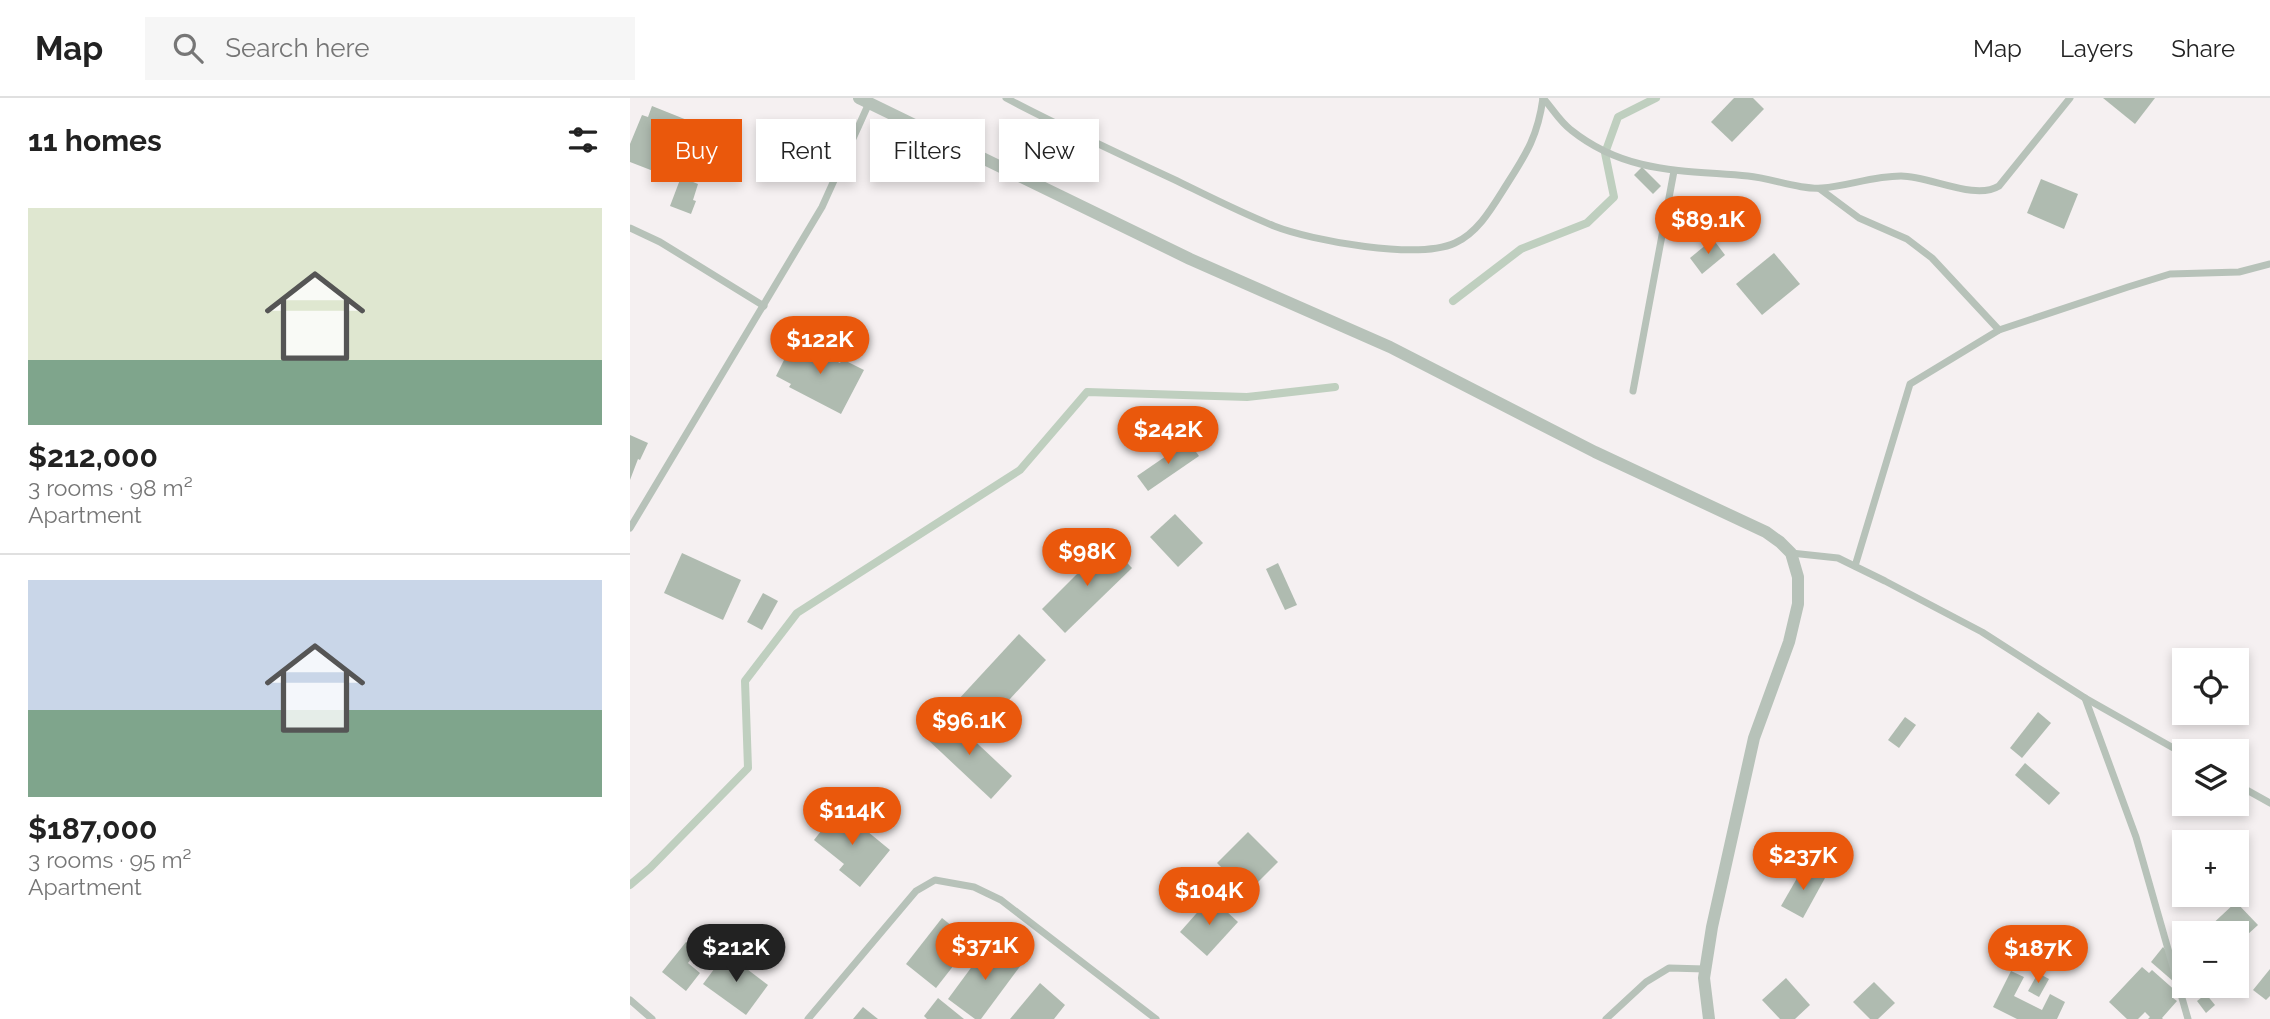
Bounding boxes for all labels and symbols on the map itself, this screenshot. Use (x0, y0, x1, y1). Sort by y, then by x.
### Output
pin: $89.1K (1651, 197, 1765, 256)
pin: $122K (771, 316, 869, 376)
pin: $242K (1119, 406, 1217, 466)
pin: $98K (1046, 528, 1128, 588)
pin: $96.1K (912, 698, 1026, 757)
pin: $114K (803, 788, 901, 847)
pin: $237K (1754, 832, 1852, 892)
pin: $104K (1160, 868, 1258, 927)
pin: $371K (936, 922, 1034, 982)
pin: $212K (687, 924, 785, 984)
pin: $187K (1989, 926, 2087, 985)

